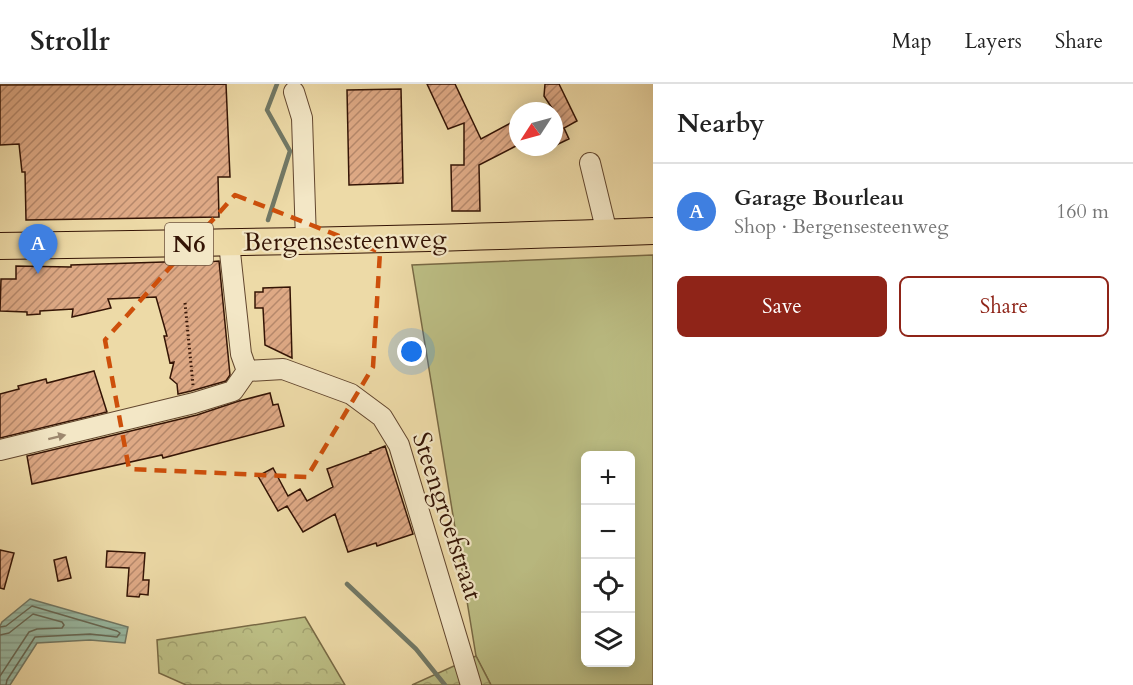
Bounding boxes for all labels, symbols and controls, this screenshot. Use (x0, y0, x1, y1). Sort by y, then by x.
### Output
text: Strollr (30, 22, 110, 60)
text: Map (892, 27, 932, 56)
text: Layers (965, 27, 1022, 56)
text: Share (1055, 27, 1103, 56)
north arrow (509, 102, 563, 156)
text: Nearby (677, 106, 765, 141)
text: Garage Bourleau (734, 183, 904, 213)
text: A (689, 198, 704, 225)
text: 160 m (1056, 198, 1109, 225)
text: Shop · Bergensesteenweg (734, 213, 949, 240)
street label: Bergensesteenweg (243, 221, 447, 260)
road number: N6 (165, 223, 213, 265)
pin: A (18, 224, 57, 274)
button: Save (677, 276, 887, 337)
button: Share (899, 276, 1109, 337)
your location (397, 337, 426, 366)
street label: Steengroefstraat (404, 428, 491, 605)
one-way arrow (48, 431, 66, 441)
map controls (581, 451, 635, 667)
button: + (581, 451, 635, 505)
button: − (581, 505, 635, 559)
button: locate (581, 559, 635, 613)
button: layers (581, 613, 635, 667)

